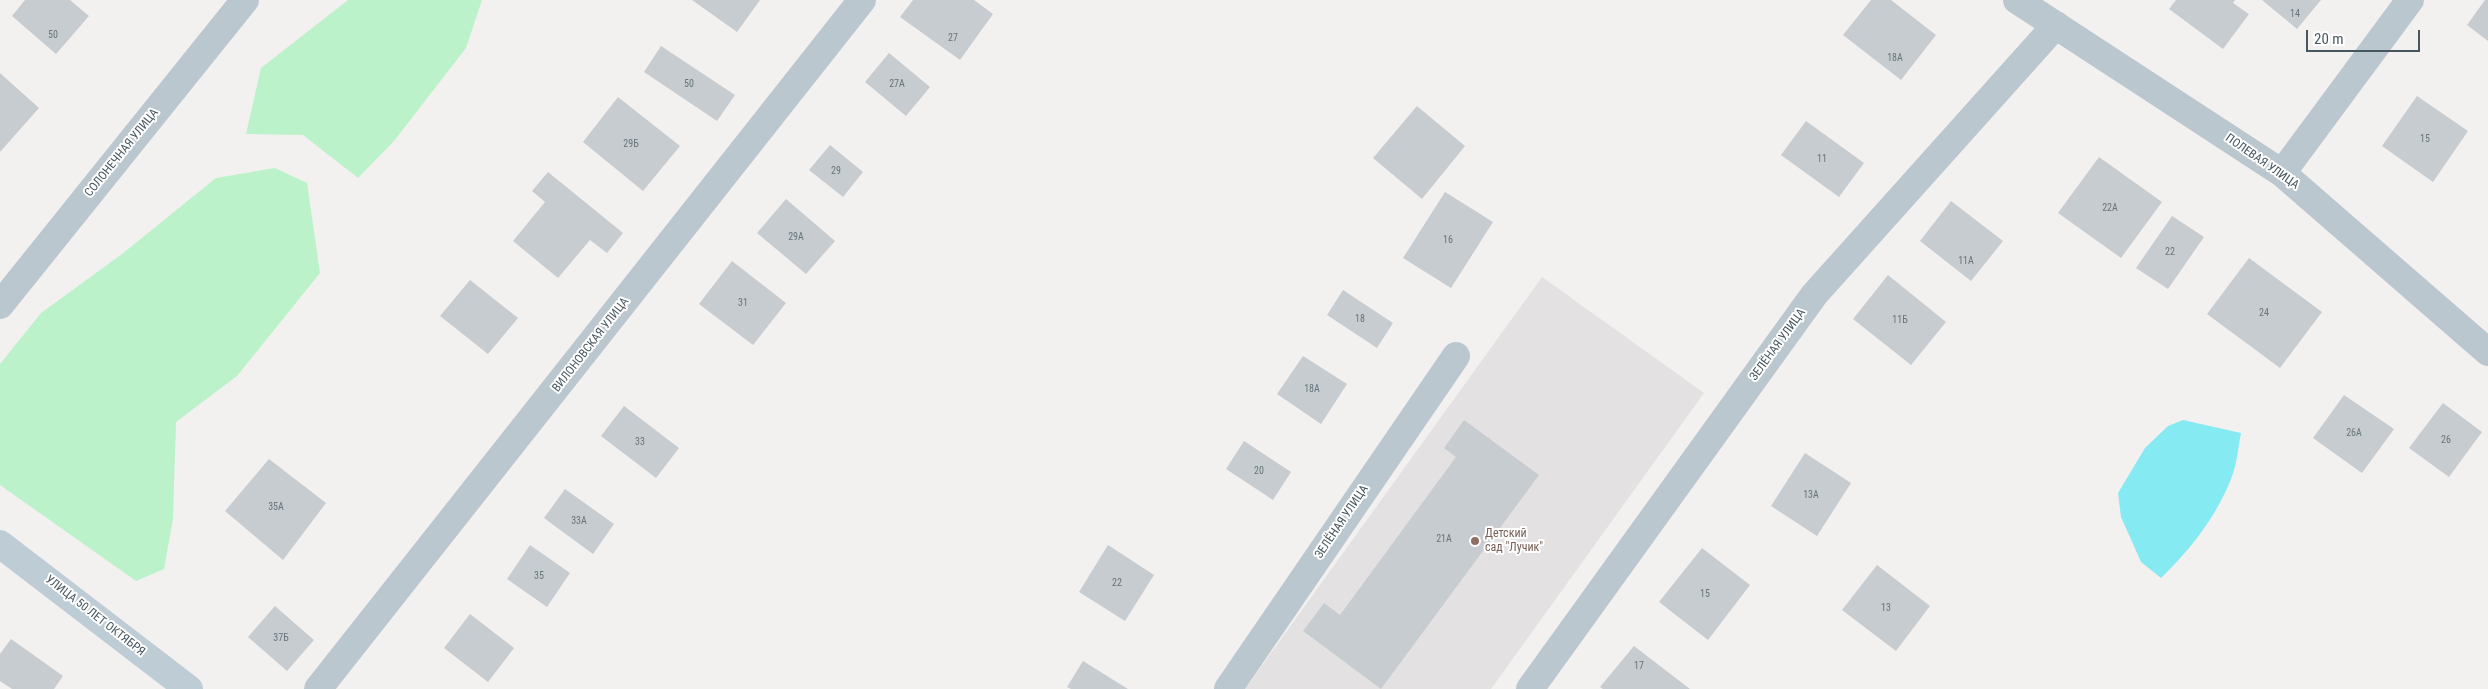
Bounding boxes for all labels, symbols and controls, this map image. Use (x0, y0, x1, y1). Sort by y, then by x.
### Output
house number: 14 (2290, 8, 2300, 20)
scale bar (2308, 20, 2422, 52)
house number: 50 (48, 29, 58, 41)
text: 20 m (2314, 30, 2344, 48)
house number: 27 (948, 32, 958, 44)
house number: 18А (1887, 52, 1903, 64)
house number: 50 (684, 78, 694, 90)
house number: 27А (889, 78, 905, 90)
street label: СОЛОНЕЧНАЯ УЛИЦА (82, 106, 162, 200)
street label: ПОЛЕВАЯ УЛИЦА (2222, 131, 2302, 193)
house number: 15 (2420, 133, 2430, 145)
house number: 29Б (623, 138, 639, 150)
house number: 11 (1817, 153, 1827, 165)
house number: 29 (831, 165, 841, 177)
house number: 22А (2102, 202, 2118, 214)
house number: 29А (788, 231, 804, 243)
house number: 16 (1443, 234, 1453, 246)
house number: 22 (2165, 246, 2175, 258)
house number: 11А (1958, 255, 1974, 267)
street label: ВИЛОНОВСКАЯ УЛИЦА (550, 295, 632, 395)
house number: 31 (738, 297, 748, 309)
street label: ЗЕЛЁНАЯ УЛИЦА (1747, 306, 1809, 384)
house number: 24 (2259, 307, 2269, 319)
house number: 18 (1355, 313, 1365, 325)
house number: 11Б (1892, 314, 1908, 326)
house number: 18А (1304, 383, 1320, 395)
house number: 26А (2346, 427, 2362, 439)
house number: 26 (2441, 434, 2451, 446)
house number: 33 (635, 436, 645, 448)
house number: 20 (1254, 465, 1264, 477)
street label: ЗЕЛЁНАЯ УЛИЦА (1312, 483, 1372, 561)
house number: 13А (1803, 489, 1819, 501)
house number: 35А (268, 501, 284, 513)
house number: 33А (571, 515, 587, 527)
place label: Детский сад "Лучик" (1485, 527, 1543, 555)
house number: 21А (1436, 533, 1452, 545)
marker: Детский сад "Лучик" (1469, 535, 1481, 547)
house number: 35 (534, 570, 544, 582)
street label: УЛИЦА 50 ЛЕТ ОКТЯБРЯ (42, 573, 148, 659)
house number: 22 (1112, 577, 1122, 589)
house number: 15 (1700, 588, 1710, 600)
house number: 13 (1881, 602, 1891, 614)
house number: 37Б (273, 632, 289, 644)
house number: 17 (1634, 660, 1644, 672)

